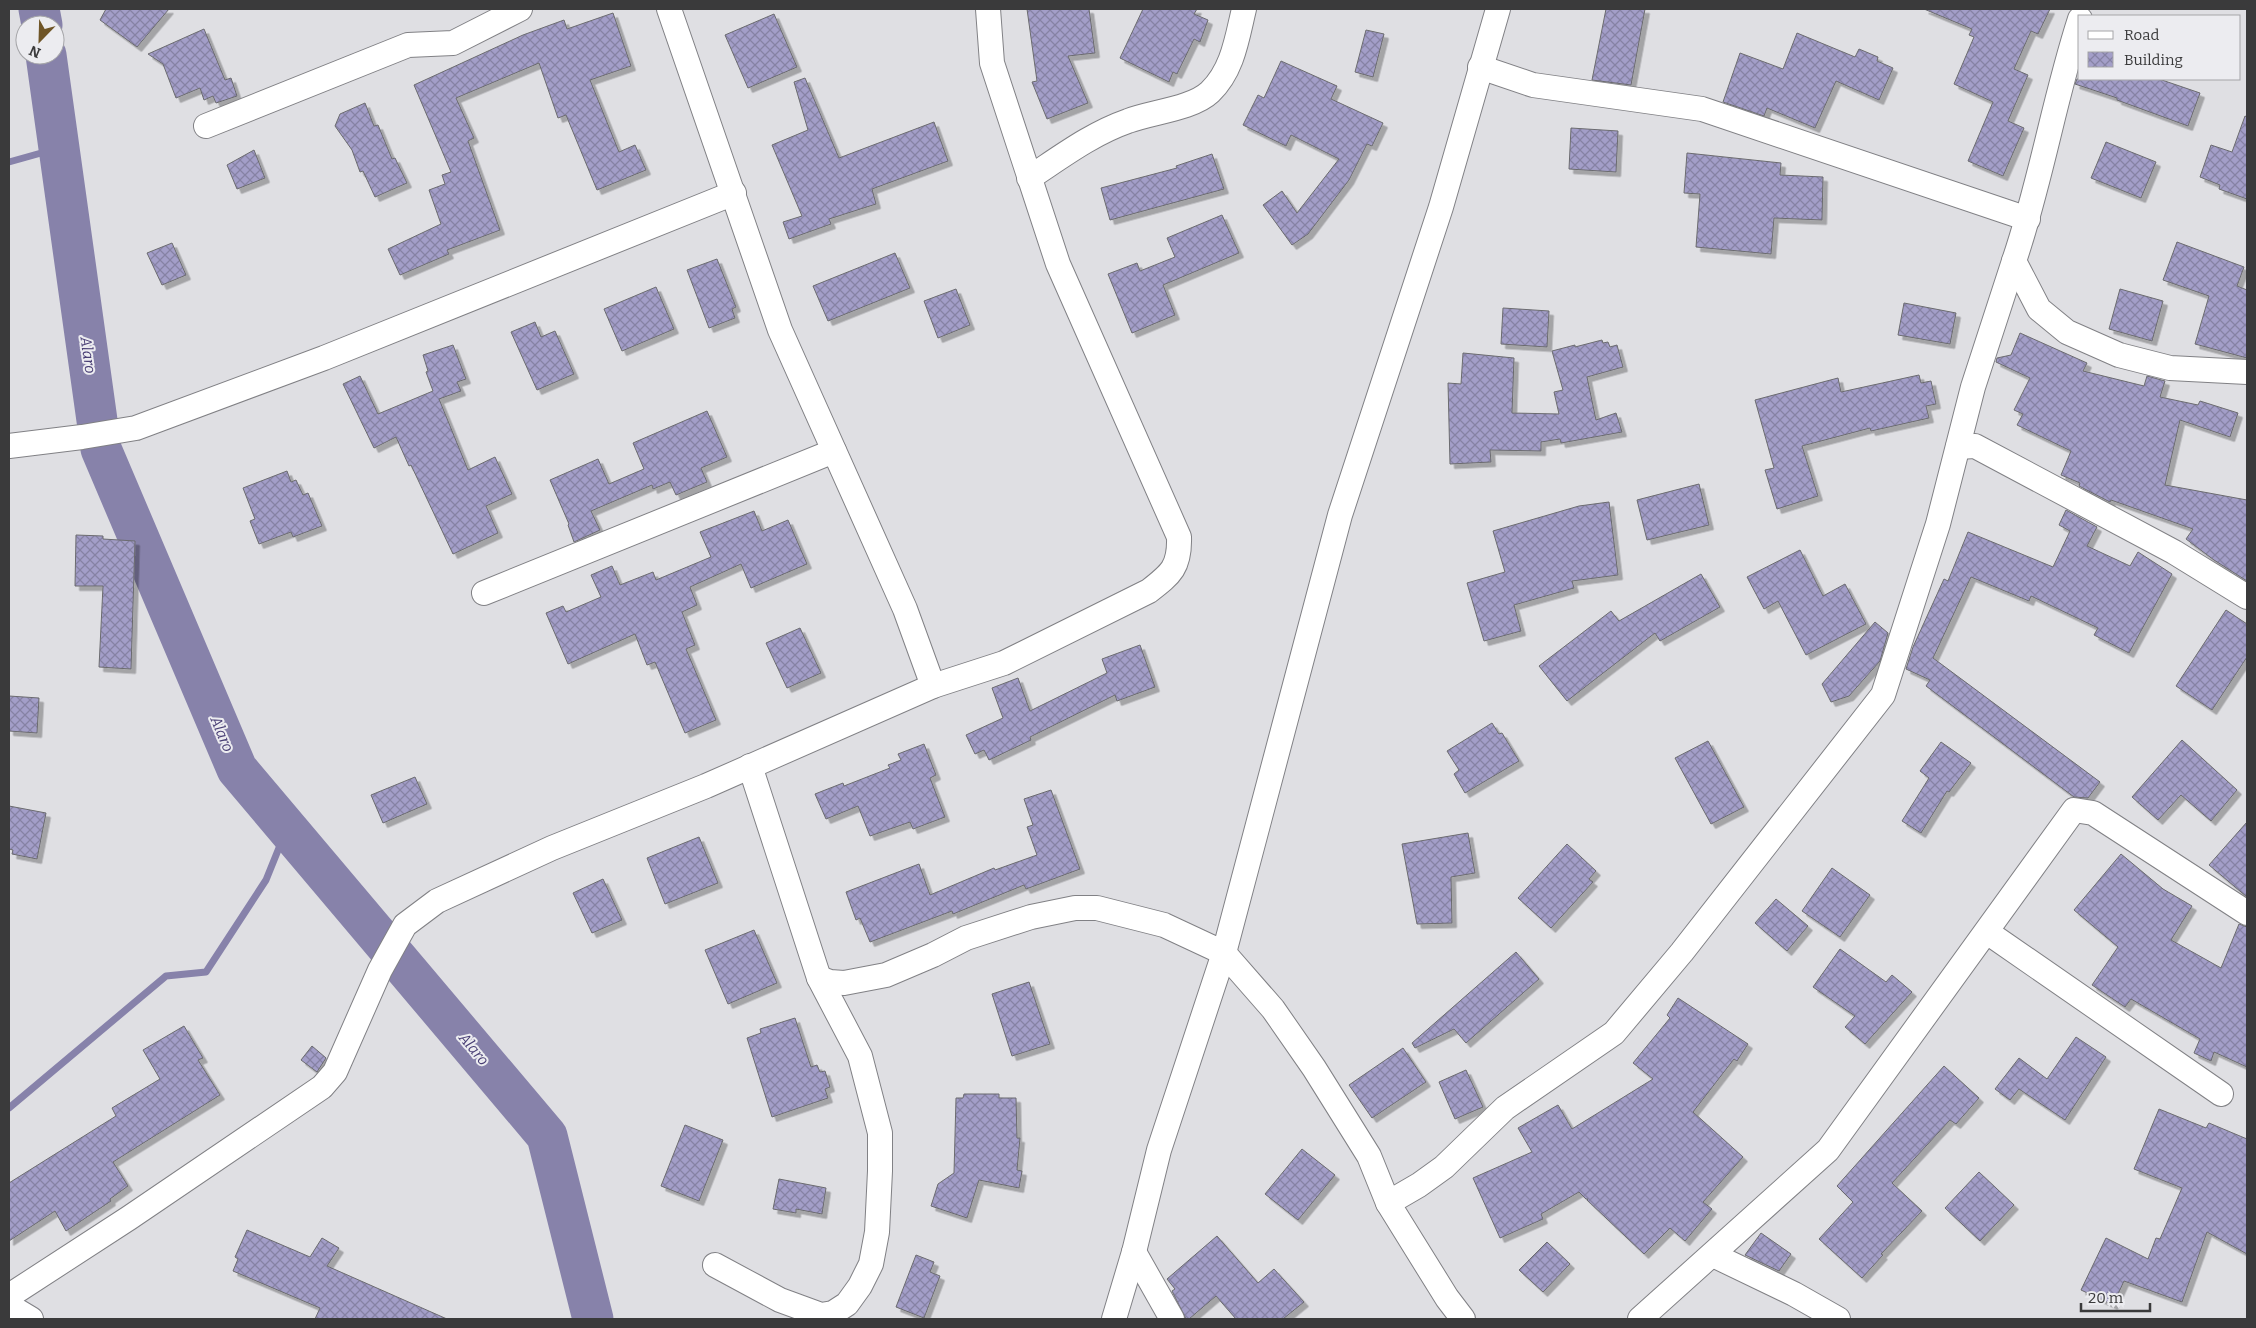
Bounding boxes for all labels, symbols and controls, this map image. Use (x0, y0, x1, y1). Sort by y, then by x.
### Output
north arrow (15, 15, 65, 65)
legend (2078, 15, 2241, 80)
text: Road (2124, 26, 2159, 44)
text: N (27, 41, 43, 61)
text: Building (2124, 51, 2183, 69)
water label: Alaro (76, 335, 99, 374)
water label: Alaro (206, 713, 237, 754)
water label: Alaro (455, 1028, 493, 1069)
scale bar (2081, 1280, 2150, 1312)
text: 20 m (2088, 1289, 2124, 1307)

